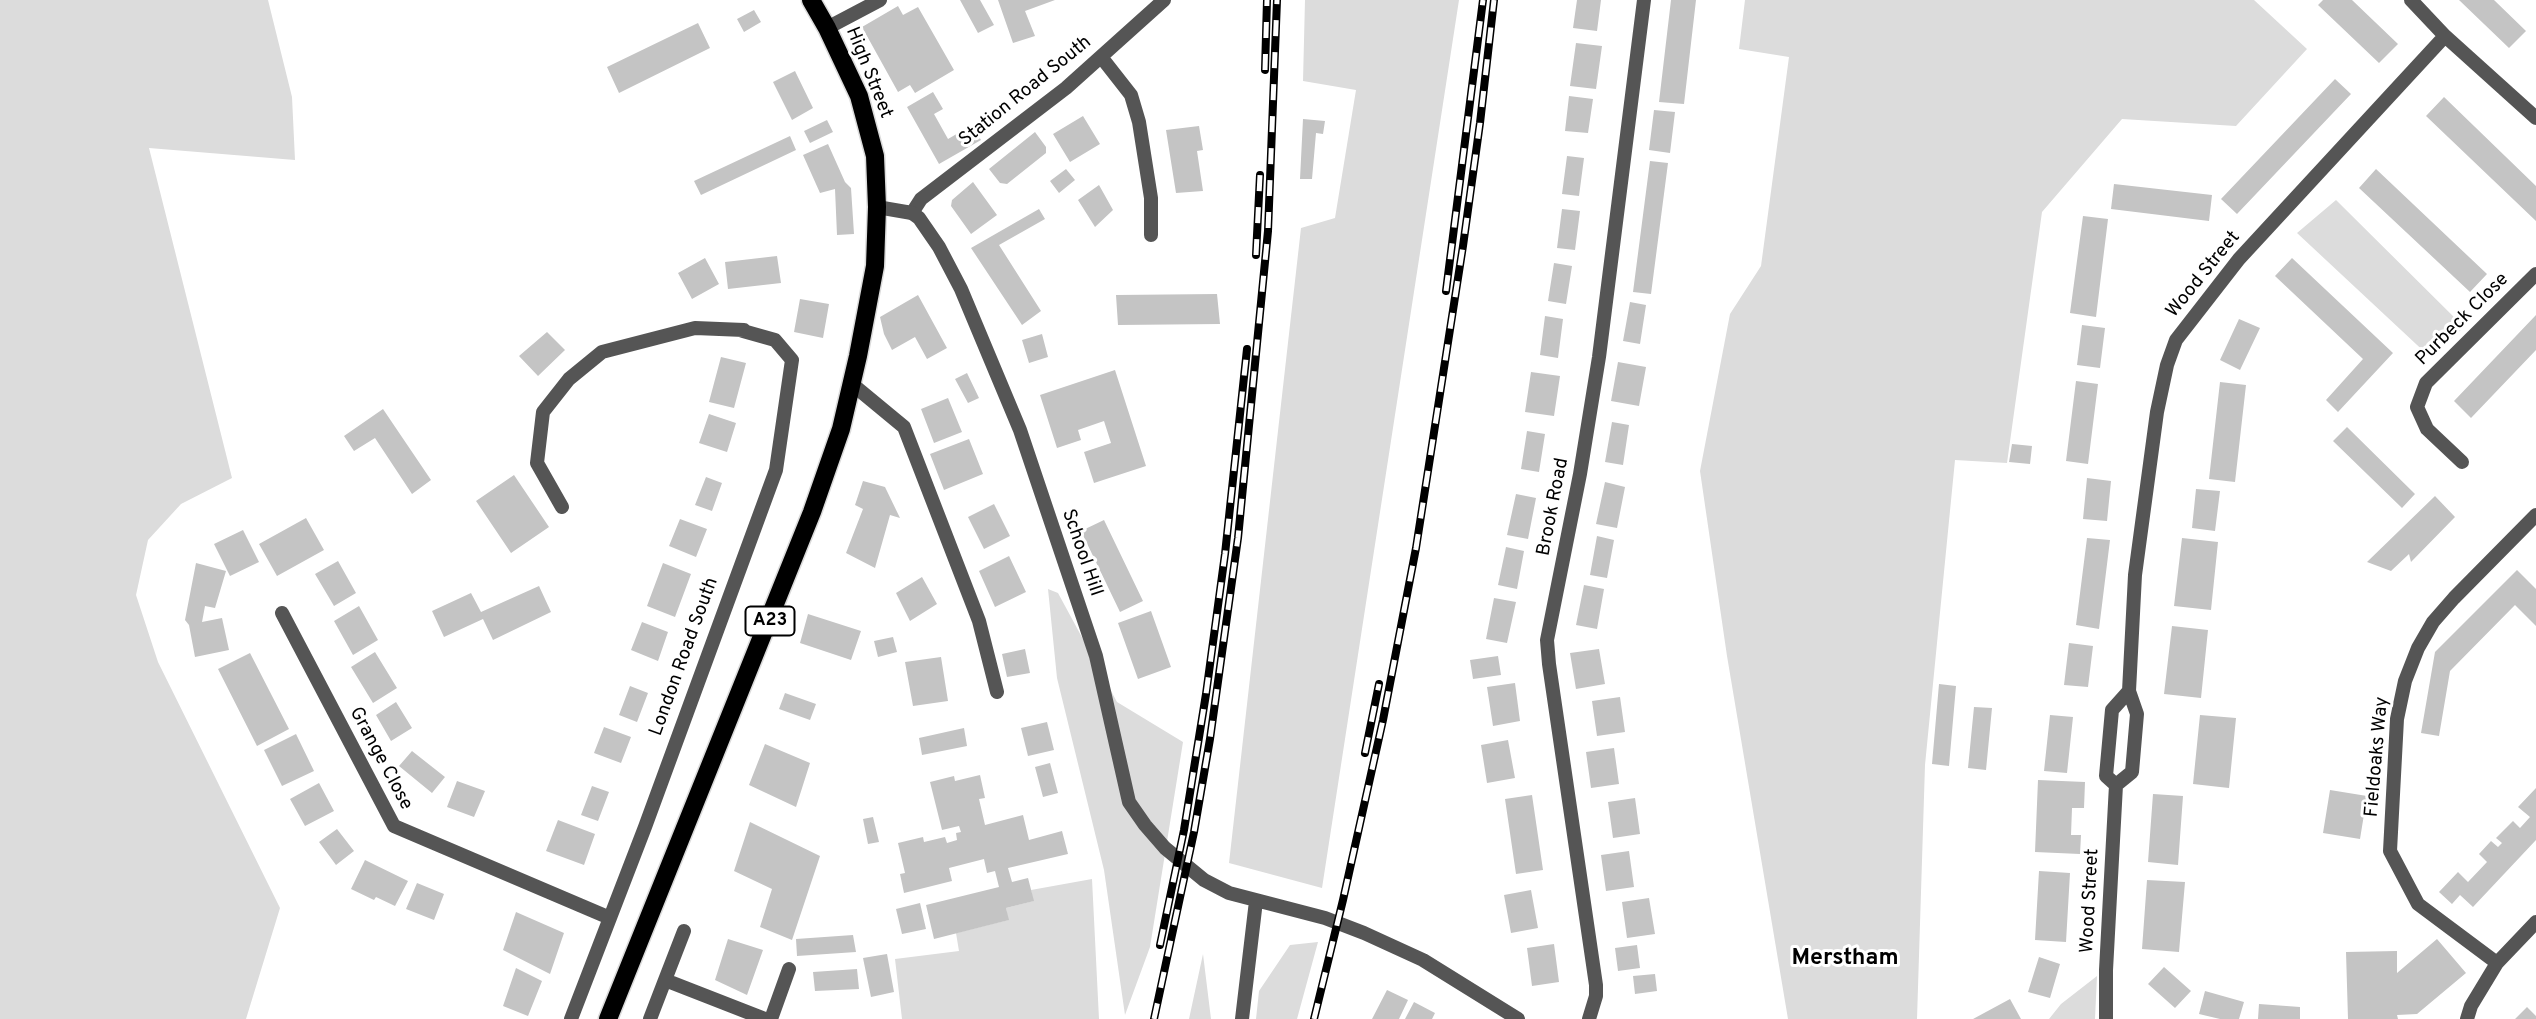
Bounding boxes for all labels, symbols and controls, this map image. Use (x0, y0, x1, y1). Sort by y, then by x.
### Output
street label: High Street (839, 24, 897, 122)
street label: Station Road South (955, 32, 1097, 152)
street label: Wood Street (2162, 227, 2246, 323)
street label: Purbeck Close (2412, 269, 2514, 371)
street label: Brook Road (1533, 456, 1575, 558)
street label: School Hill (1055, 506, 1107, 600)
street label: London Road South (646, 575, 724, 739)
road number: A23 (746, 606, 794, 636)
street label: Fieldoaks Way (2361, 696, 2395, 818)
street label: Grange Close (343, 704, 417, 814)
street label: Wood Street (2077, 848, 2105, 954)
district label: Merstham (1791, 945, 1899, 973)

